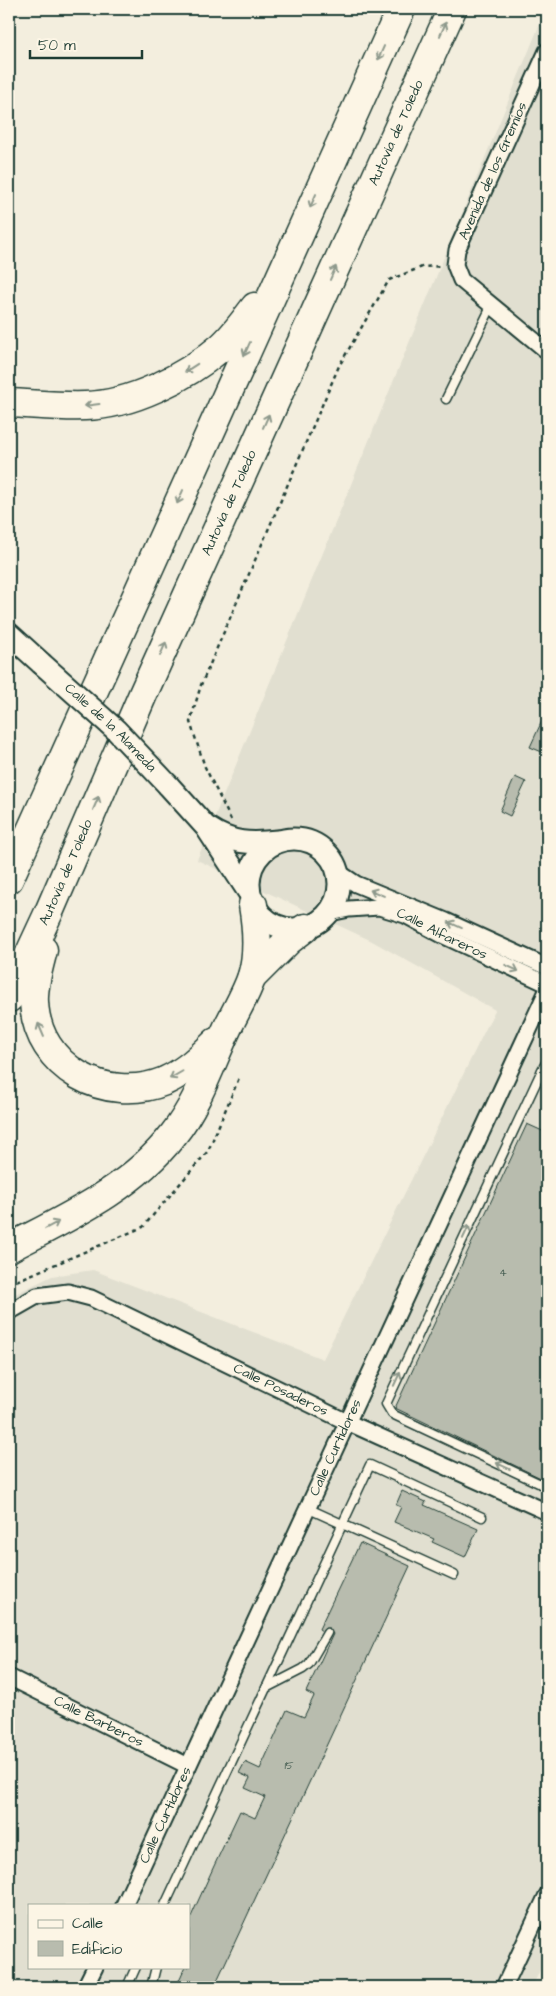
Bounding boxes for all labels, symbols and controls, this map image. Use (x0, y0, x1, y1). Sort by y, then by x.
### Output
one-way arrow (439, 22, 448, 37)
scale bar (30, 28, 142, 60)
text: 50 m (38, 35, 76, 56)
one-way arrow (375, 45, 385, 60)
street label: Autovía de Toledo (364, 77, 429, 189)
street label: Avenida de los Gremios (454, 99, 532, 243)
one-way arrow (308, 193, 318, 208)
one-way arrow (329, 266, 338, 281)
one-way arrow (241, 341, 251, 356)
one-way arrow (184, 363, 198, 373)
one-way arrow (85, 400, 101, 410)
one-way arrow (262, 414, 271, 429)
street label: Autovía de Toledo (197, 447, 262, 559)
one-way arrow (175, 489, 184, 504)
one-way arrow (159, 642, 169, 657)
street label: Calle de la Alameda (60, 679, 161, 777)
one-way arrow (91, 796, 101, 811)
street label: Autovía de Toledo (34, 816, 98, 929)
one-way arrow (370, 888, 385, 898)
street label: Calle Alfareros (394, 903, 491, 965)
one-way arrow (448, 920, 463, 930)
one-way arrow (504, 963, 519, 973)
one-way arrow (36, 1023, 45, 1038)
one-way arrow (169, 1070, 183, 1080)
one-way arrow (44, 1220, 59, 1229)
one-way arrow (462, 1225, 472, 1240)
house number: 4 (499, 1265, 507, 1280)
street label: Calle Posaderos (230, 1358, 331, 1421)
one-way arrow (393, 1372, 402, 1387)
street label: Calle Curtidores (305, 1396, 367, 1499)
one-way arrow (496, 1461, 511, 1471)
street label: Calle Barberos (50, 1691, 147, 1752)
house number: 15 (284, 1758, 294, 1773)
street label: Calle Curtidores (135, 1763, 197, 1867)
legend (28, 1904, 190, 1968)
text: Calle (72, 1913, 103, 1934)
text: Edificio (72, 1939, 123, 1960)

